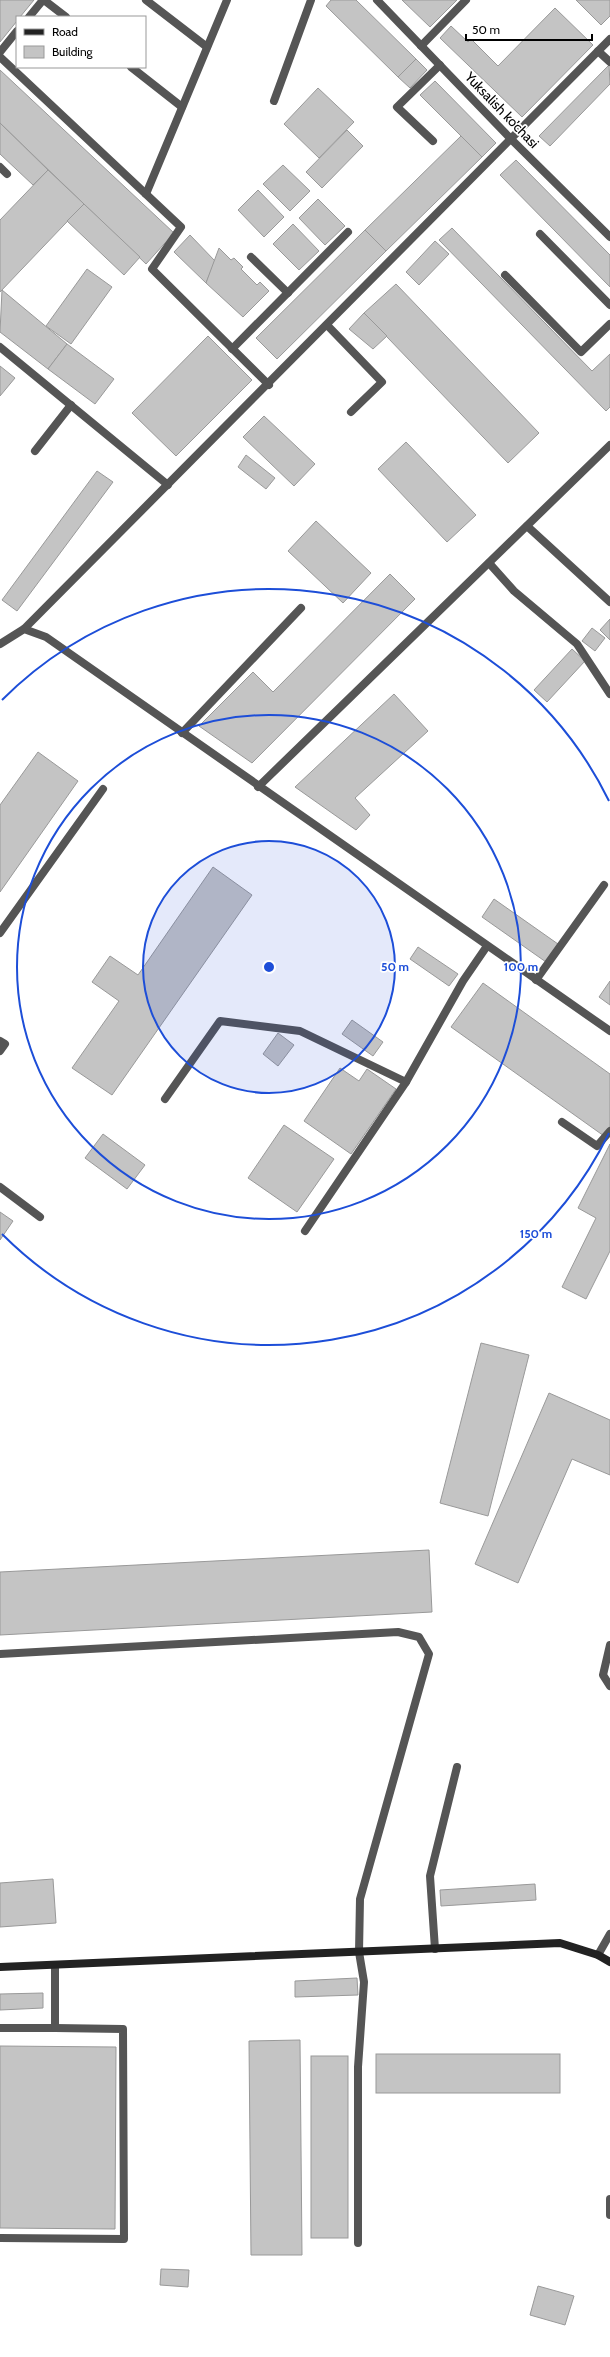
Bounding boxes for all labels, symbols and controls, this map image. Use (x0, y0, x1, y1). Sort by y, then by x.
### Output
legend (16, 16, 146, 68)
scale bar (466, 16, 592, 42)
text: 50 m (472, 22, 500, 37)
text: Road (52, 24, 78, 39)
text: Building (52, 44, 94, 59)
street label: Yuksalish ko’chasi (460, 67, 543, 152)
text: 50 m (381, 959, 409, 974)
text: 100 m (504, 959, 538, 974)
centre of rings (262, 960, 276, 974)
text: 150 m (520, 1226, 552, 1241)

